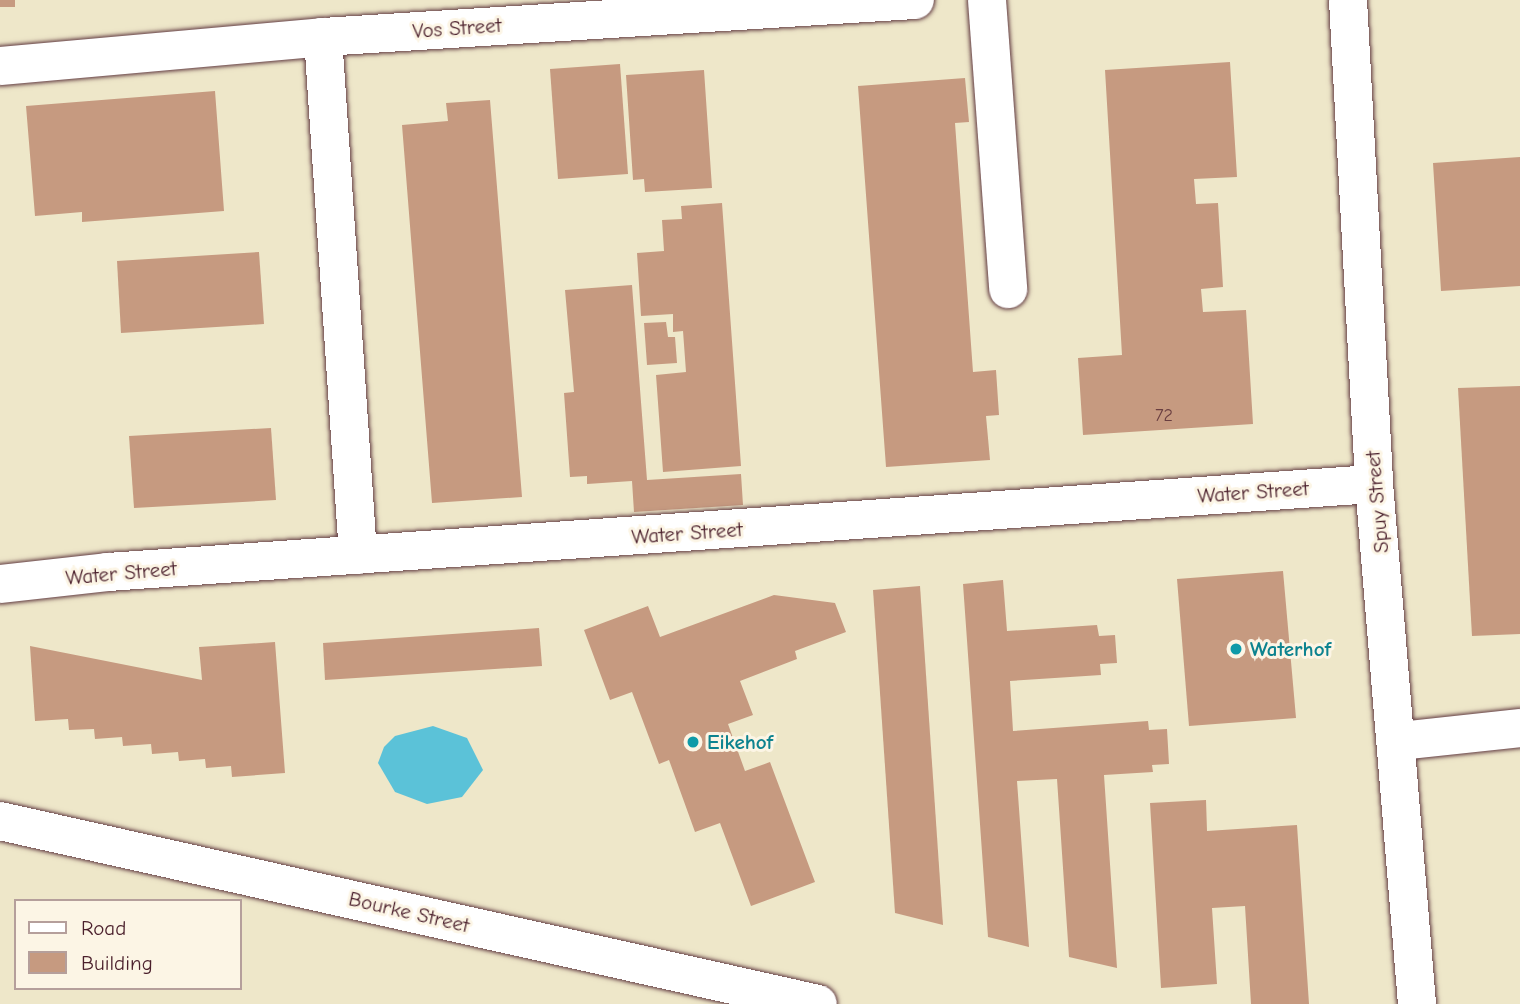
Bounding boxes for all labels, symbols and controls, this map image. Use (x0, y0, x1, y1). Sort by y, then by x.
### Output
street label: Vos Street (412, 12, 502, 44)
house number: 72 (1155, 405, 1173, 427)
street label: Spuy Street (1360, 450, 1394, 554)
street label: Water Street (1197, 476, 1309, 508)
street label: Water Street (631, 517, 743, 549)
street label: Water Street (64, 556, 178, 590)
place label: Waterhof (1250, 636, 1331, 662)
marker: Waterhof (1228, 641, 1244, 657)
place label: Eikehof (707, 729, 773, 755)
marker: Eikehof (685, 734, 701, 750)
street label: Bourke Street (346, 886, 472, 938)
legend (14, 899, 242, 990)
text: Road (81, 916, 126, 940)
text: Building (81, 951, 153, 975)

